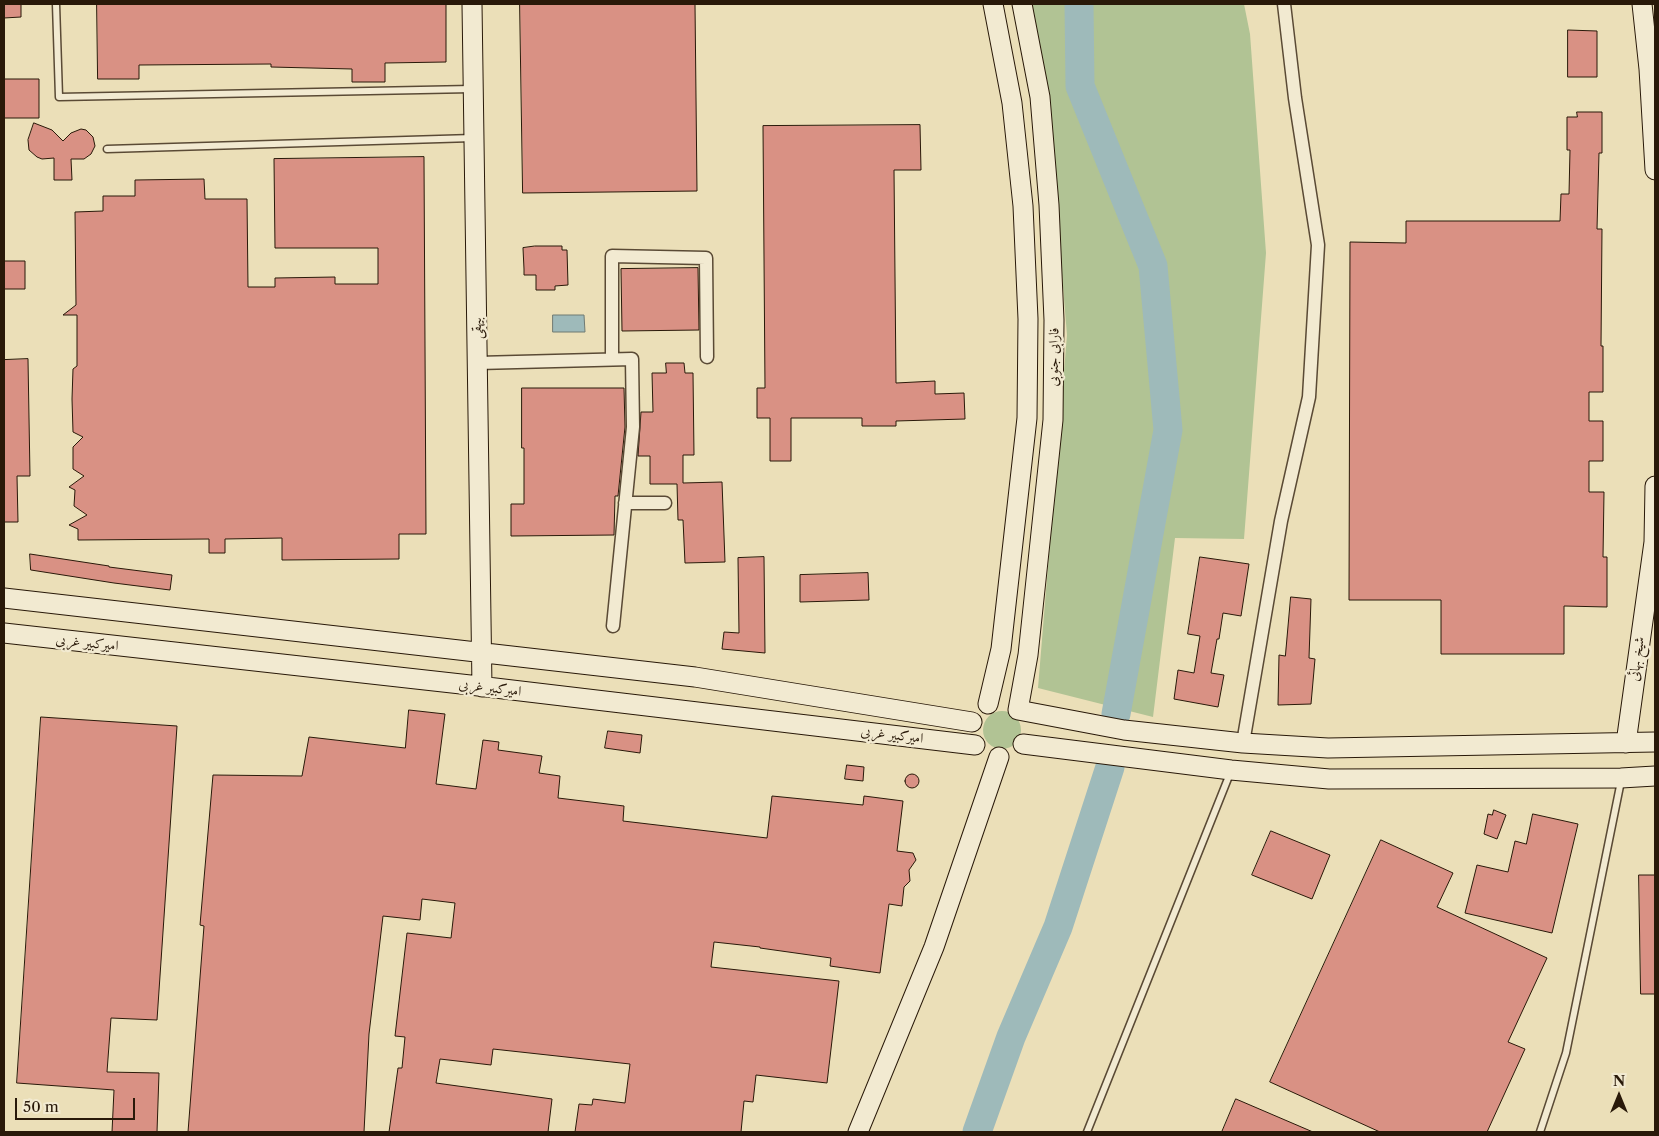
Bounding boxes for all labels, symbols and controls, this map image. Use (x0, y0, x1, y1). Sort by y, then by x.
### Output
street label: بیهقی (468, 317, 486, 339)
street label: فارابی جنوبی (1045, 327, 1063, 387)
street label: امیرکبیر غربی (55, 631, 119, 655)
street label: شیخ بهائی (1626, 636, 1648, 682)
street label: امیرکبیر غربی (458, 676, 522, 700)
street label: امیرکبیر غربی (860, 723, 924, 747)
north arrow (1594, 1071, 1644, 1121)
text: N (1613, 1072, 1625, 1090)
scale bar (18, 1088, 138, 1120)
text: 50 m (23, 1097, 59, 1116)

